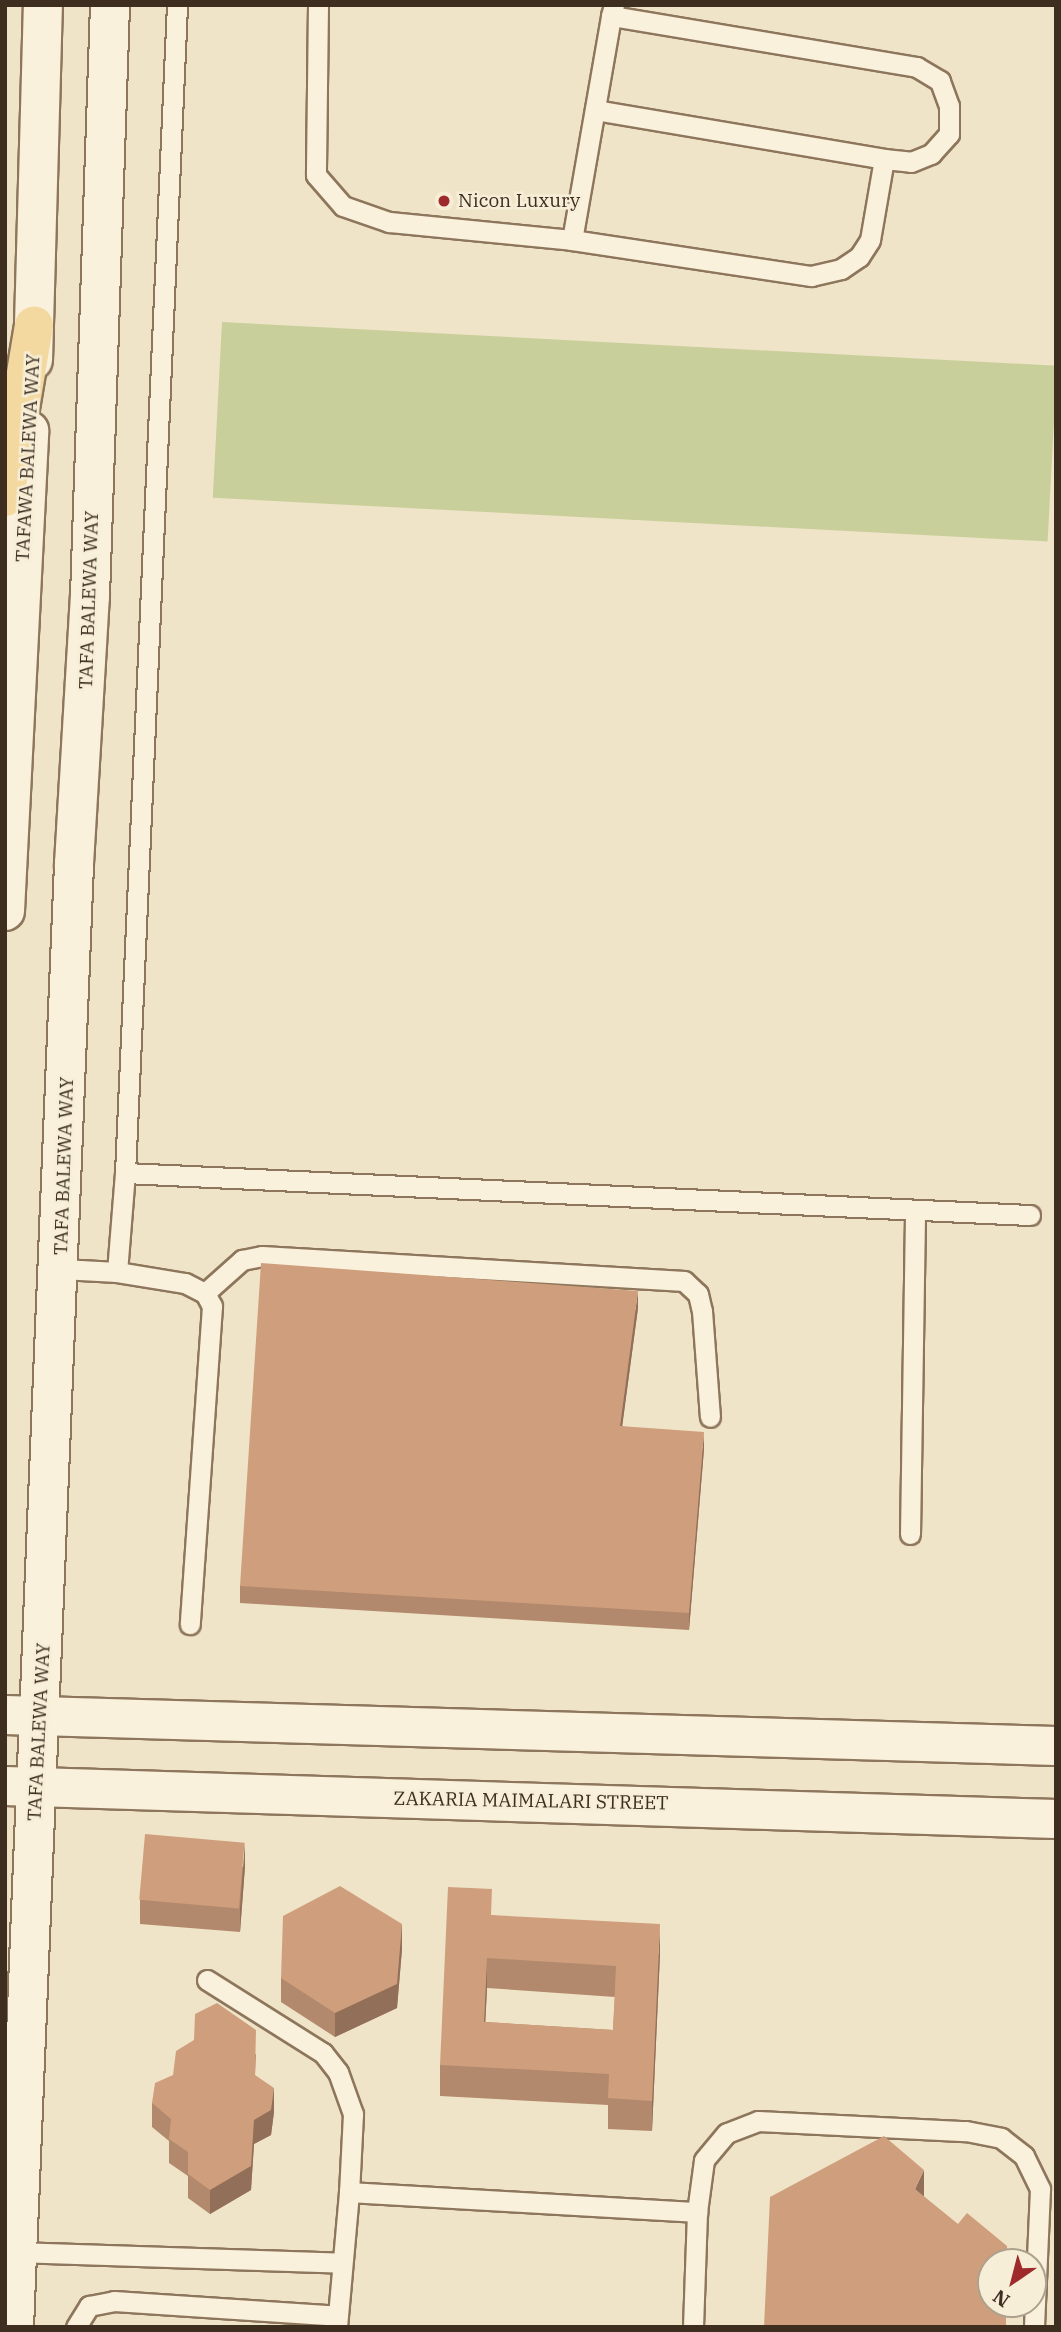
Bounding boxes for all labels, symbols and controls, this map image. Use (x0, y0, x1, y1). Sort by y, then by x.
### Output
place label: Nicon Luxury (458, 190, 580, 212)
marker: Nicon Luxury (436, 193, 452, 209)
street label: TAFAWA BALEWA WAY (11, 353, 45, 563)
street label: TAFA BALEWA WAY (74, 510, 104, 690)
street label: TAFA BALEWA WAY (49, 1076, 79, 1256)
street label: TAFA BALEWA WAY (23, 1642, 55, 1822)
street label: ZAKARIA MAIMALARI STREET (393, 1787, 669, 1815)
north arrow (977, 2248, 1047, 2318)
text: N (988, 2284, 1014, 2313)

